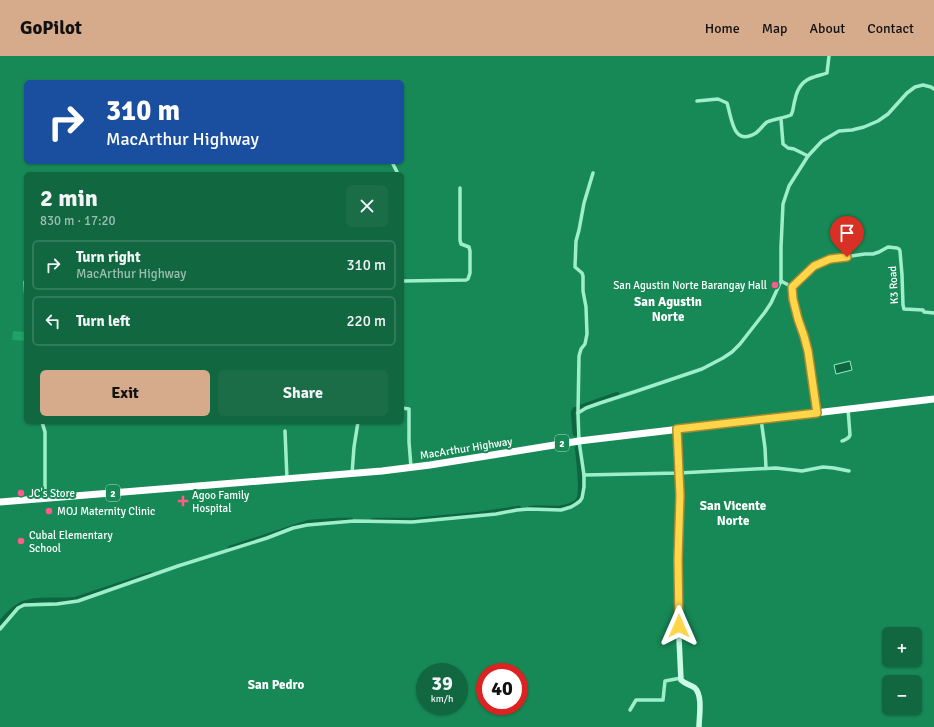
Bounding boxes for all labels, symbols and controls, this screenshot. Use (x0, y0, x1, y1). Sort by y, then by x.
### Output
text: GoPilot (20, 16, 82, 40)
text: Home (705, 20, 740, 37)
text: Map (762, 20, 787, 37)
text: About (809, 20, 845, 37)
text: Contact (867, 20, 914, 37)
text: 310 m (106, 94, 180, 128)
icon: right (40, 96, 92, 148)
text: MacArthur Highway (106, 128, 259, 150)
text: 2 min (40, 183, 98, 213)
button: close (346, 185, 388, 227)
text: 830 m · 17:20 (40, 213, 116, 229)
pin (830, 216, 864, 257)
icon: arrive (836, 222, 858, 244)
text: Turn right (76, 248, 141, 266)
icon: right (42, 254, 64, 276)
text: 310 m (346, 256, 386, 274)
street label: K3 Road (886, 265, 901, 305)
text: MacArthur Highway (76, 266, 186, 282)
place label: San Agustin Norte Barangay Hall (613, 279, 767, 292)
marker: San Agustin Norte Barangay Hall (770, 280, 780, 290)
district label: San Agustin Norte (634, 294, 702, 325)
icon: left (42, 310, 64, 332)
text: Turn left (76, 312, 130, 330)
text: 220 m (346, 312, 386, 330)
button: Exit (40, 370, 210, 416)
button: Share (218, 370, 388, 416)
street label: MacArthur Highway (419, 435, 514, 462)
road number: 2 (555, 435, 569, 451)
road number: 2 (106, 485, 120, 501)
place label: JC's Store (29, 487, 75, 500)
marker: JC's Store (16, 488, 26, 498)
place label: Agoo Family Hospital (192, 489, 250, 515)
marker: Agoo Family Hospital (177, 495, 189, 507)
district label: San Vicente Norte (700, 498, 767, 529)
place label: MOJ Maternity Clinic (57, 505, 155, 518)
marker: MOJ Maternity Clinic (44, 506, 54, 516)
place label: Cubal Elementary School (29, 529, 114, 555)
marker: Cubal Elementary School (16, 536, 26, 546)
position arrow (658, 605, 700, 647)
map controls (882, 627, 922, 715)
button: + (882, 627, 922, 667)
speed limit sign: 40 (476, 663, 528, 715)
text: 39 (431, 671, 453, 696)
button: − (882, 675, 922, 715)
district label: San Pedro (248, 677, 304, 693)
text: km/h (431, 693, 453, 705)

